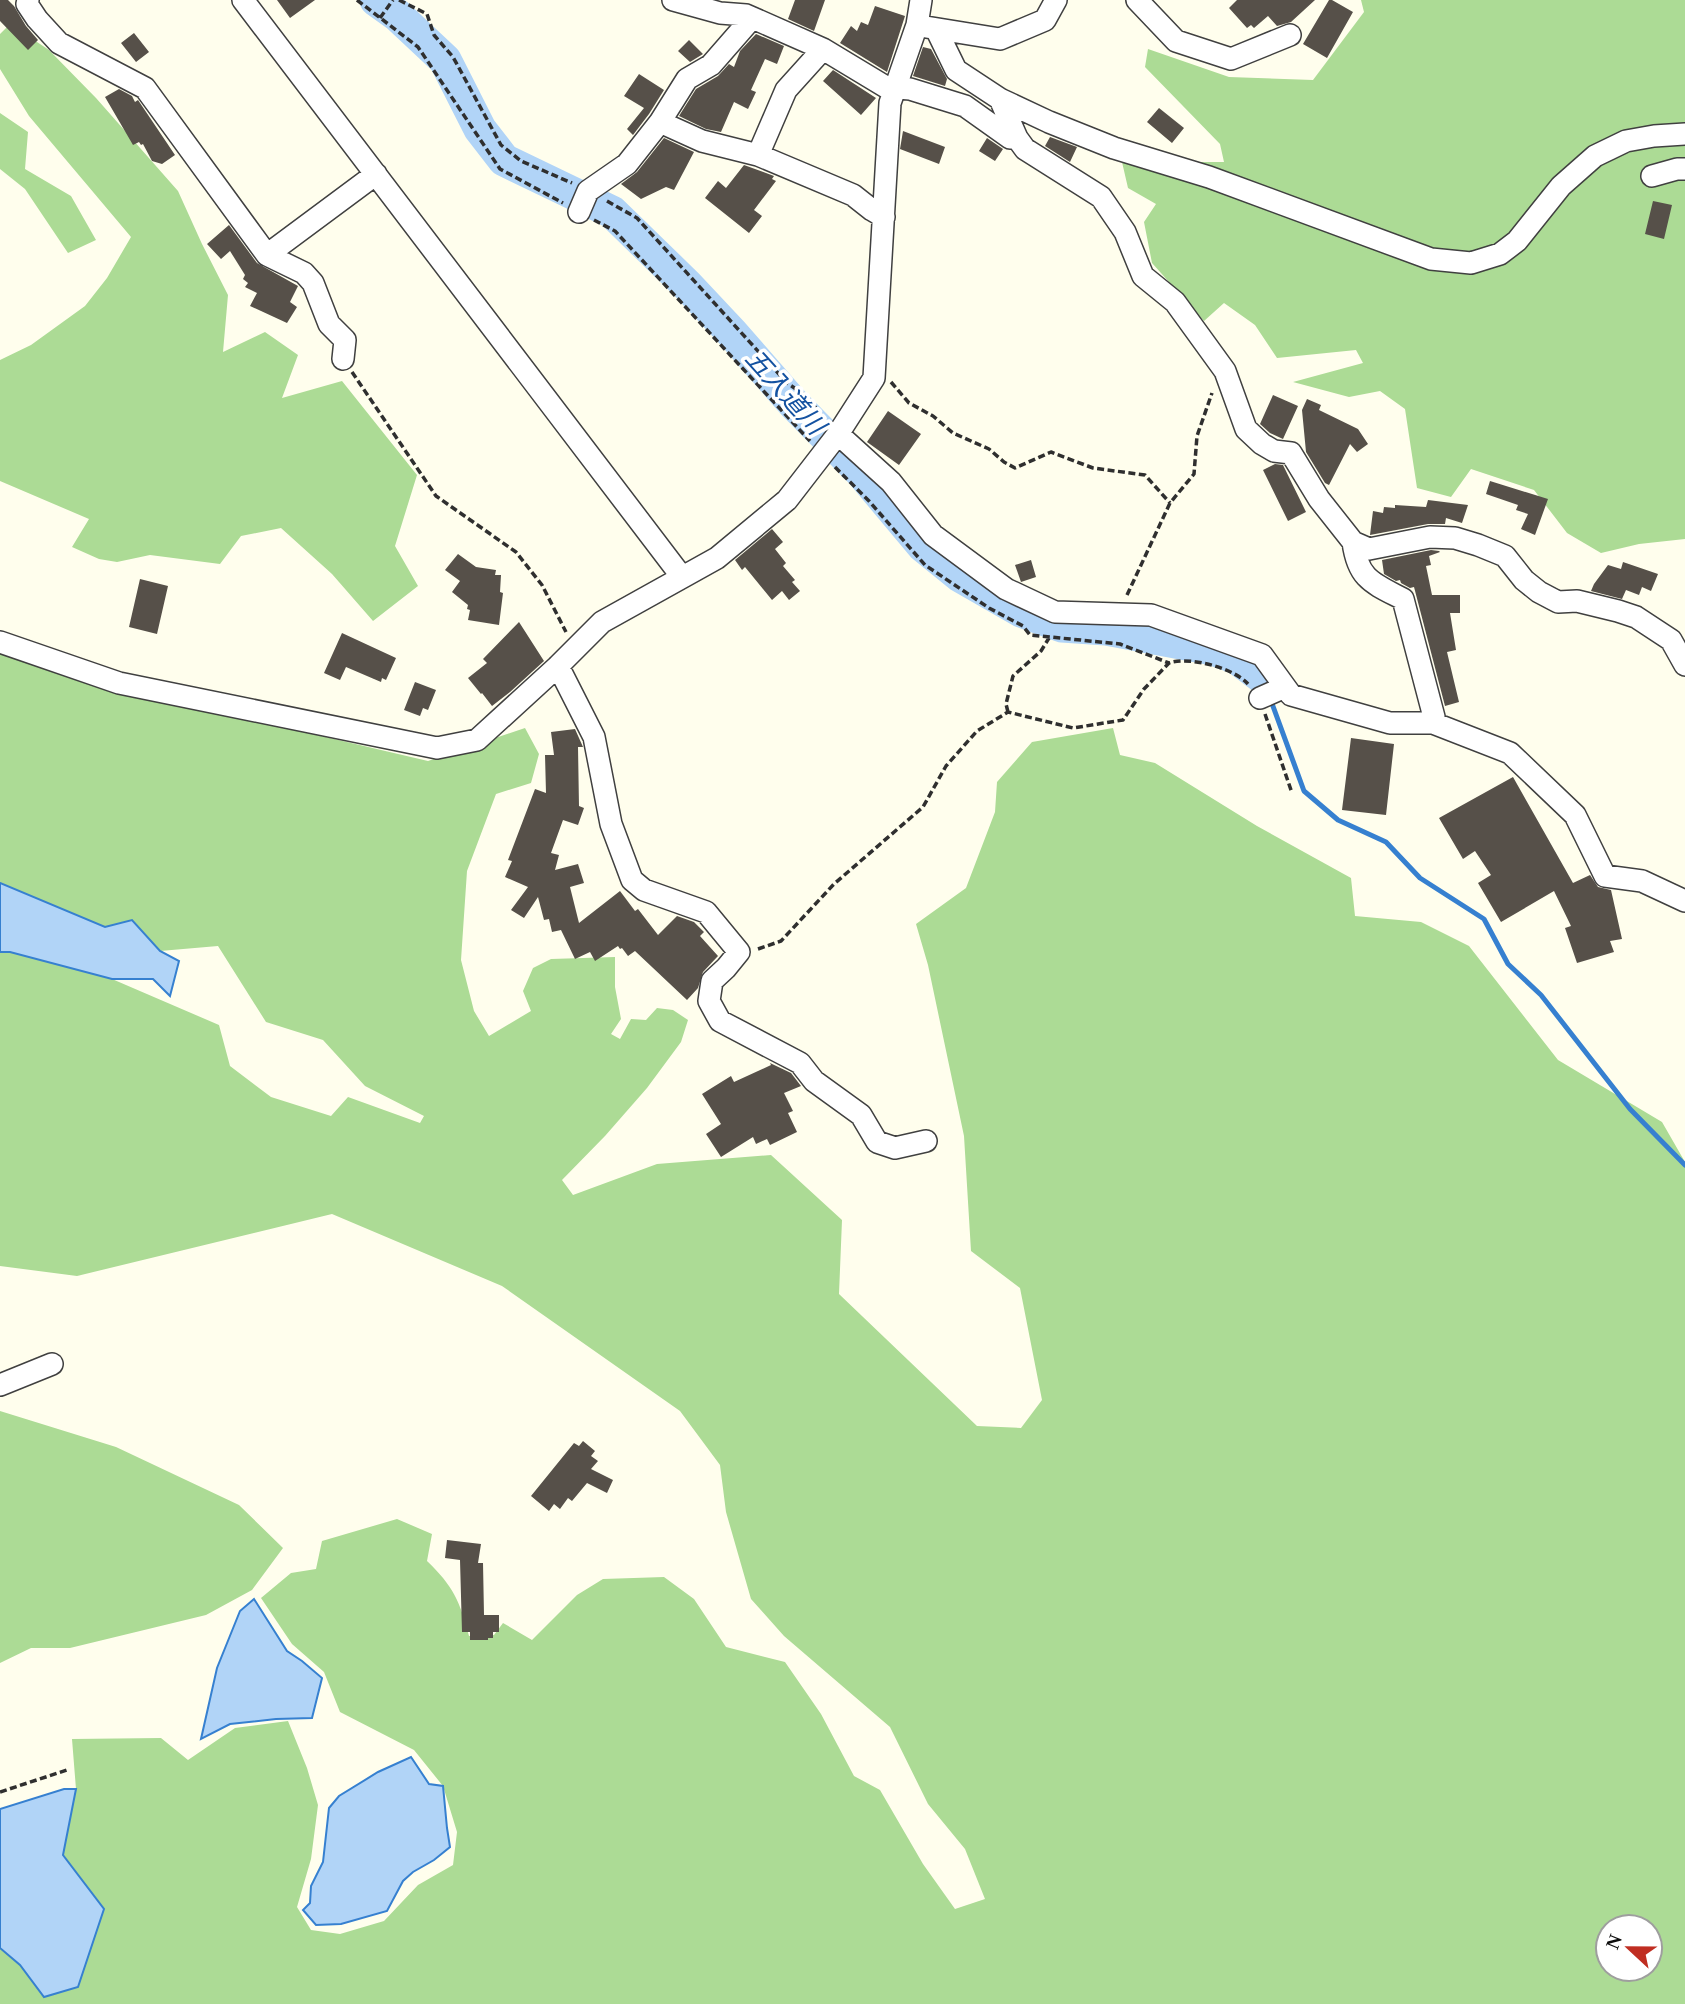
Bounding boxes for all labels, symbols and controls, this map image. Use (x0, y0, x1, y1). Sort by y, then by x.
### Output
water label: 五入道川 (739, 344, 833, 443)
north arrow (1594, 1913, 1664, 1983)
text: N (1601, 1931, 1626, 1952)

